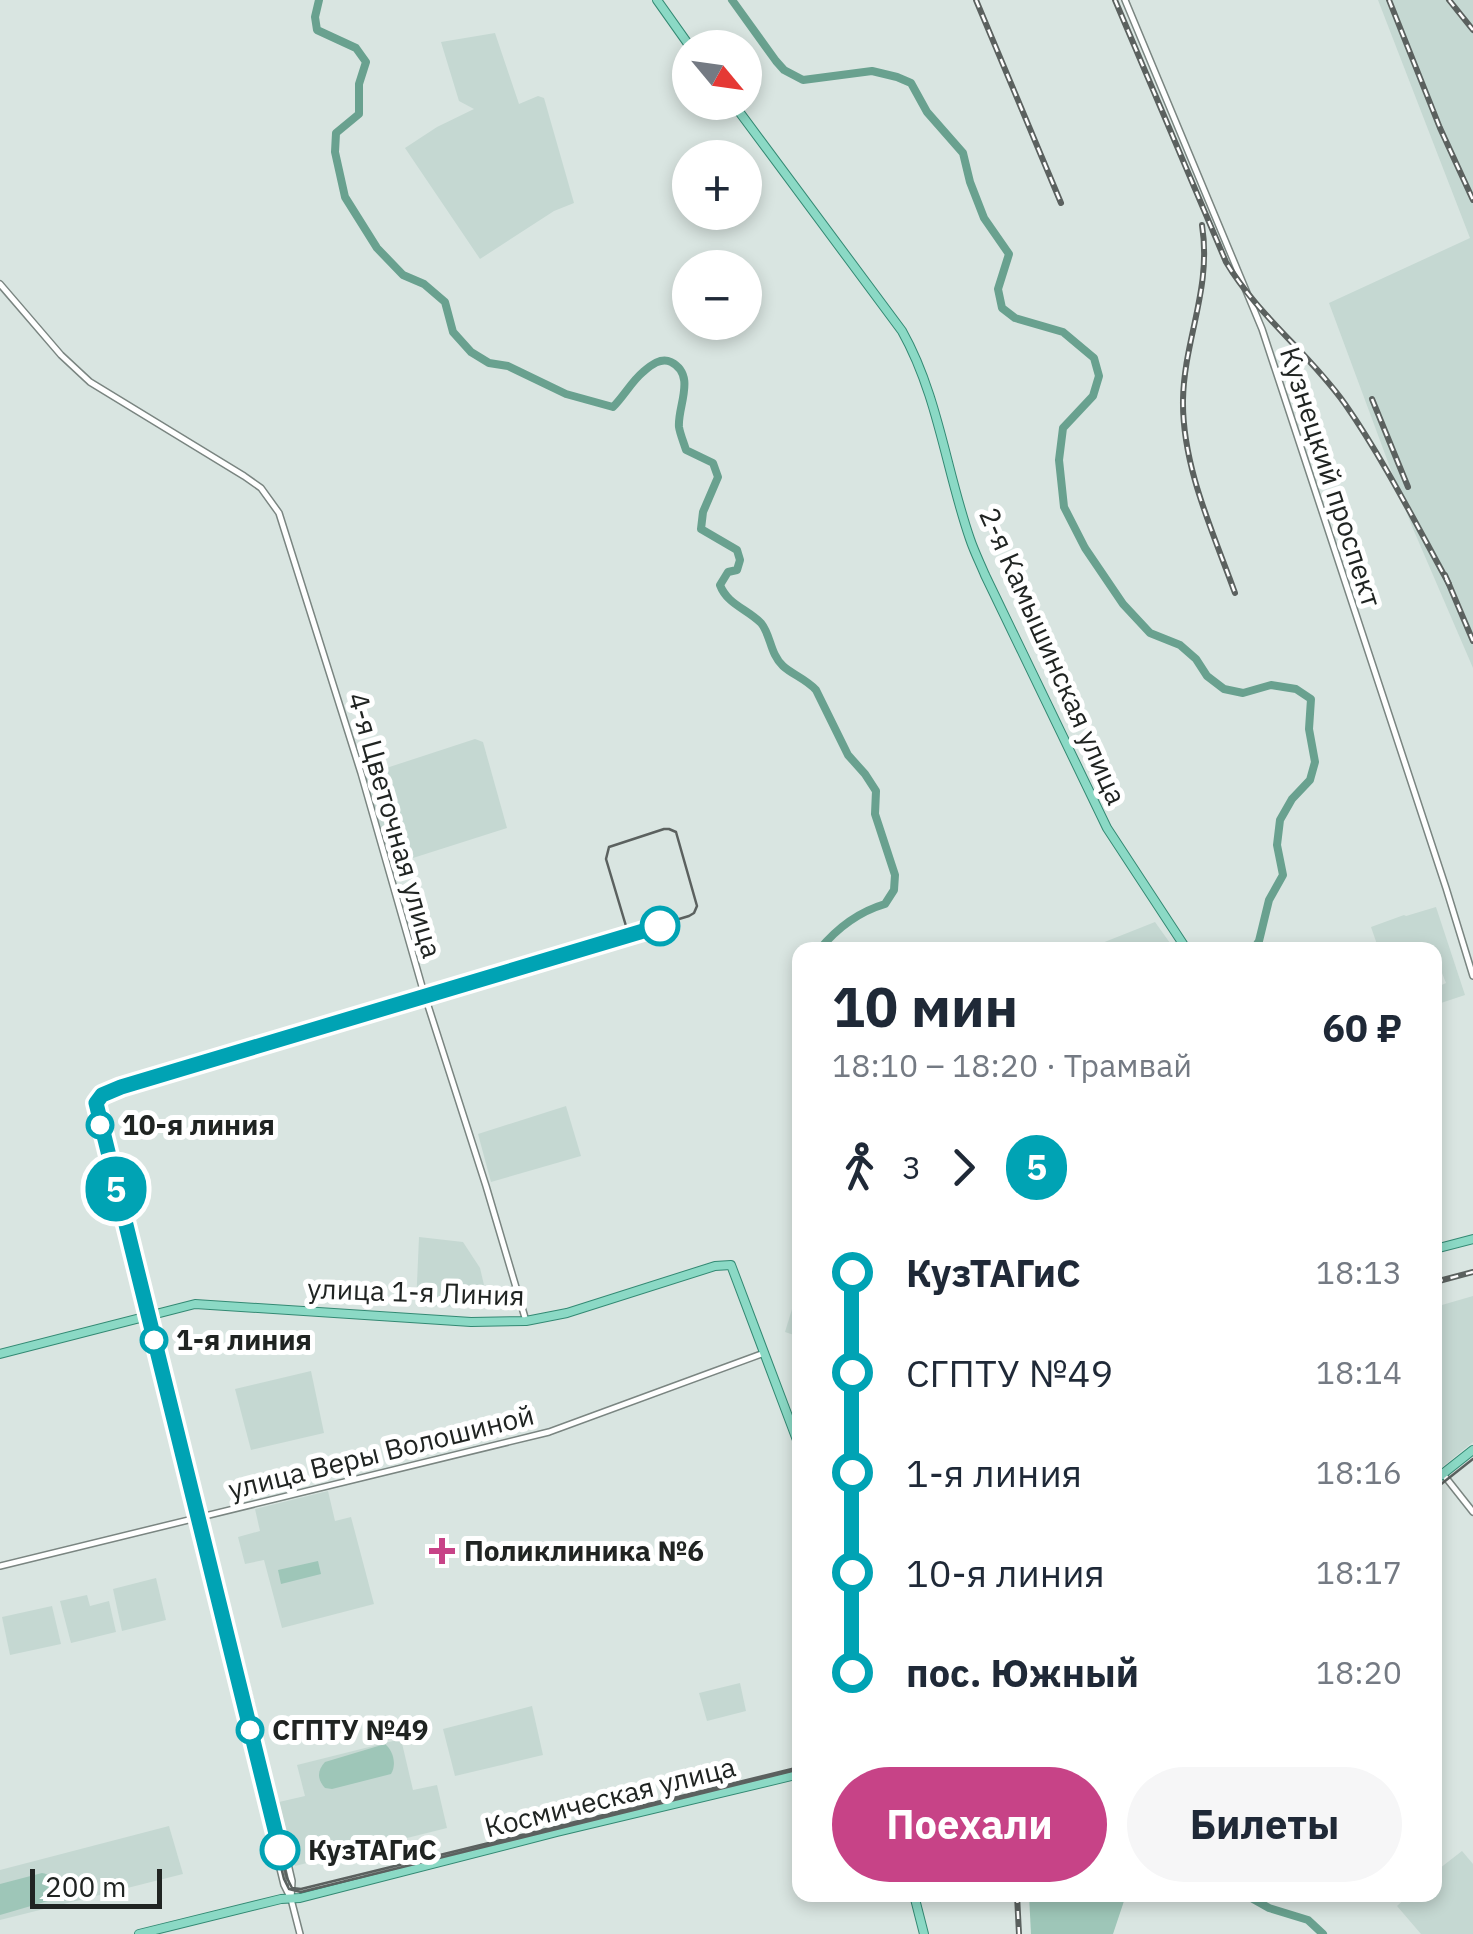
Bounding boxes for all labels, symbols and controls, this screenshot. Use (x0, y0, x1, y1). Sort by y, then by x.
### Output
north arrow (672, 30, 762, 120)
map controls (672, 30, 762, 340)
button: + (672, 140, 762, 230)
button: − (672, 250, 762, 340)
street label: Кузнецкий проспект (1272, 342, 1391, 612)
street label: 2-я Камышинская улица (971, 502, 1136, 810)
street label: 4-я Цветочная улица (340, 688, 451, 962)
unlabelled marker (641, 907, 679, 945)
text: 10 мин (832, 971, 1018, 1042)
text: 60 ₽ (1322, 1003, 1402, 1052)
text: 18:10 – 18:20 · Трамвай (832, 1044, 1192, 1086)
place label: 10-я линия (122, 1106, 275, 1143)
marker: 10-я линия (87, 1112, 113, 1138)
icon: walk (832, 1140, 887, 1195)
icon: forward (936, 1140, 991, 1195)
text: 5 (1026, 1144, 1047, 1190)
text: 3 (902, 1146, 921, 1188)
line badge: 5 (84, 1156, 148, 1222)
text: 5 (105, 1166, 127, 1212)
text: КузТАГиС (906, 1248, 1081, 1297)
text: 18:13 (1316, 1251, 1402, 1293)
street label: улица 1-я Линия (307, 1269, 525, 1314)
place label: 1-я линия (176, 1321, 312, 1358)
marker: 1-я линия (141, 1327, 167, 1353)
text: СГПТУ №49 (906, 1348, 1113, 1397)
text: 18:14 (1316, 1351, 1402, 1393)
street label: улица Веры Волошиной (224, 1396, 538, 1507)
text: 1-я линия (906, 1448, 1082, 1497)
text: 18:16 (1316, 1451, 1402, 1493)
place label: Поликлиника №6 (464, 1532, 704, 1569)
marker: Поликлиника №6 (429, 1538, 455, 1564)
text: 10-я линия (906, 1548, 1105, 1597)
text: 18:17 (1316, 1551, 1402, 1593)
text: пос. Южный (906, 1648, 1139, 1697)
text: 18:20 (1316, 1651, 1402, 1693)
place label: СГПТУ №49 (272, 1711, 429, 1748)
marker: СГПТУ №49 (237, 1717, 263, 1743)
street label: Космическая улица (481, 1747, 739, 1846)
button: Поехали (832, 1767, 1107, 1882)
button: Билеты (1127, 1767, 1402, 1882)
marker: КузТАГиС (261, 1831, 299, 1869)
place label: КузТАГиС (308, 1831, 437, 1868)
scale bar (30, 1864, 162, 1908)
text: 200 m (45, 1868, 126, 1905)

